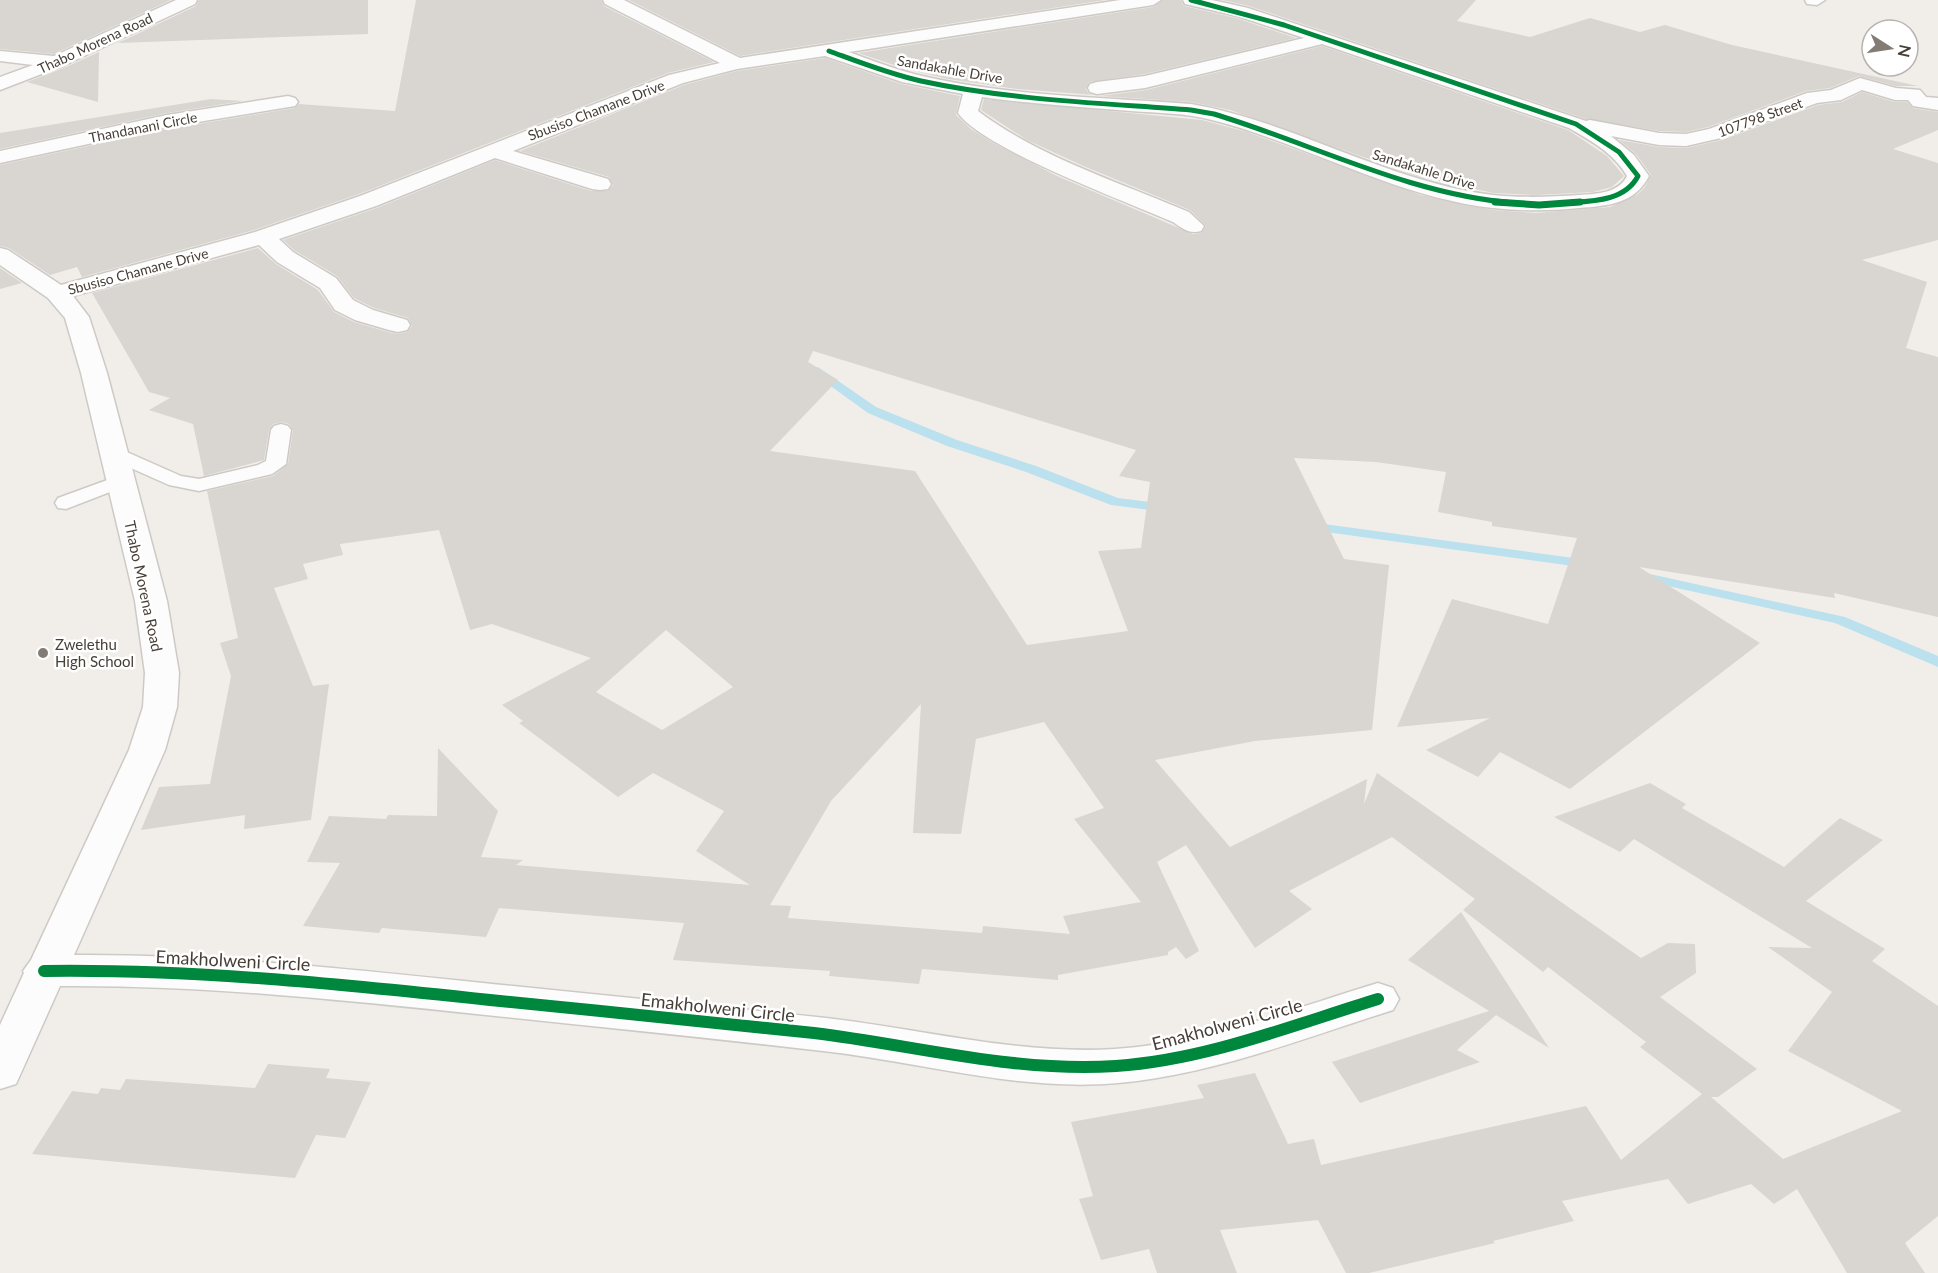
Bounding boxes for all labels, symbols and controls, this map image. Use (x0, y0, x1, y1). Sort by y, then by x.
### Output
street label: Thabo Morena Road (35, 9, 155, 77)
north arrow (1860, 18, 1920, 78)
text: N (1895, 43, 1916, 59)
street label: Sandakahle Drive (896, 51, 1004, 87)
street label: Sbusiso Chamane Drive (525, 76, 667, 144)
street label: 107798 Street (1715, 94, 1805, 140)
street label: Thandanani Circle (87, 108, 199, 146)
street label: Sandakahle Drive (1371, 145, 1477, 193)
street label: Sbusiso Chamane Drive (66, 244, 210, 298)
street label: Thabo Morena Road (121, 519, 167, 653)
place label: Zwelethu High School (55, 635, 134, 670)
marker: Zwelethu High School (36, 646, 50, 660)
street label: Emakholweni Circle (155, 945, 311, 975)
street label: Emakholweni Circle (640, 988, 796, 1026)
street label: Emakholweni Circle (1149, 993, 1305, 1055)

